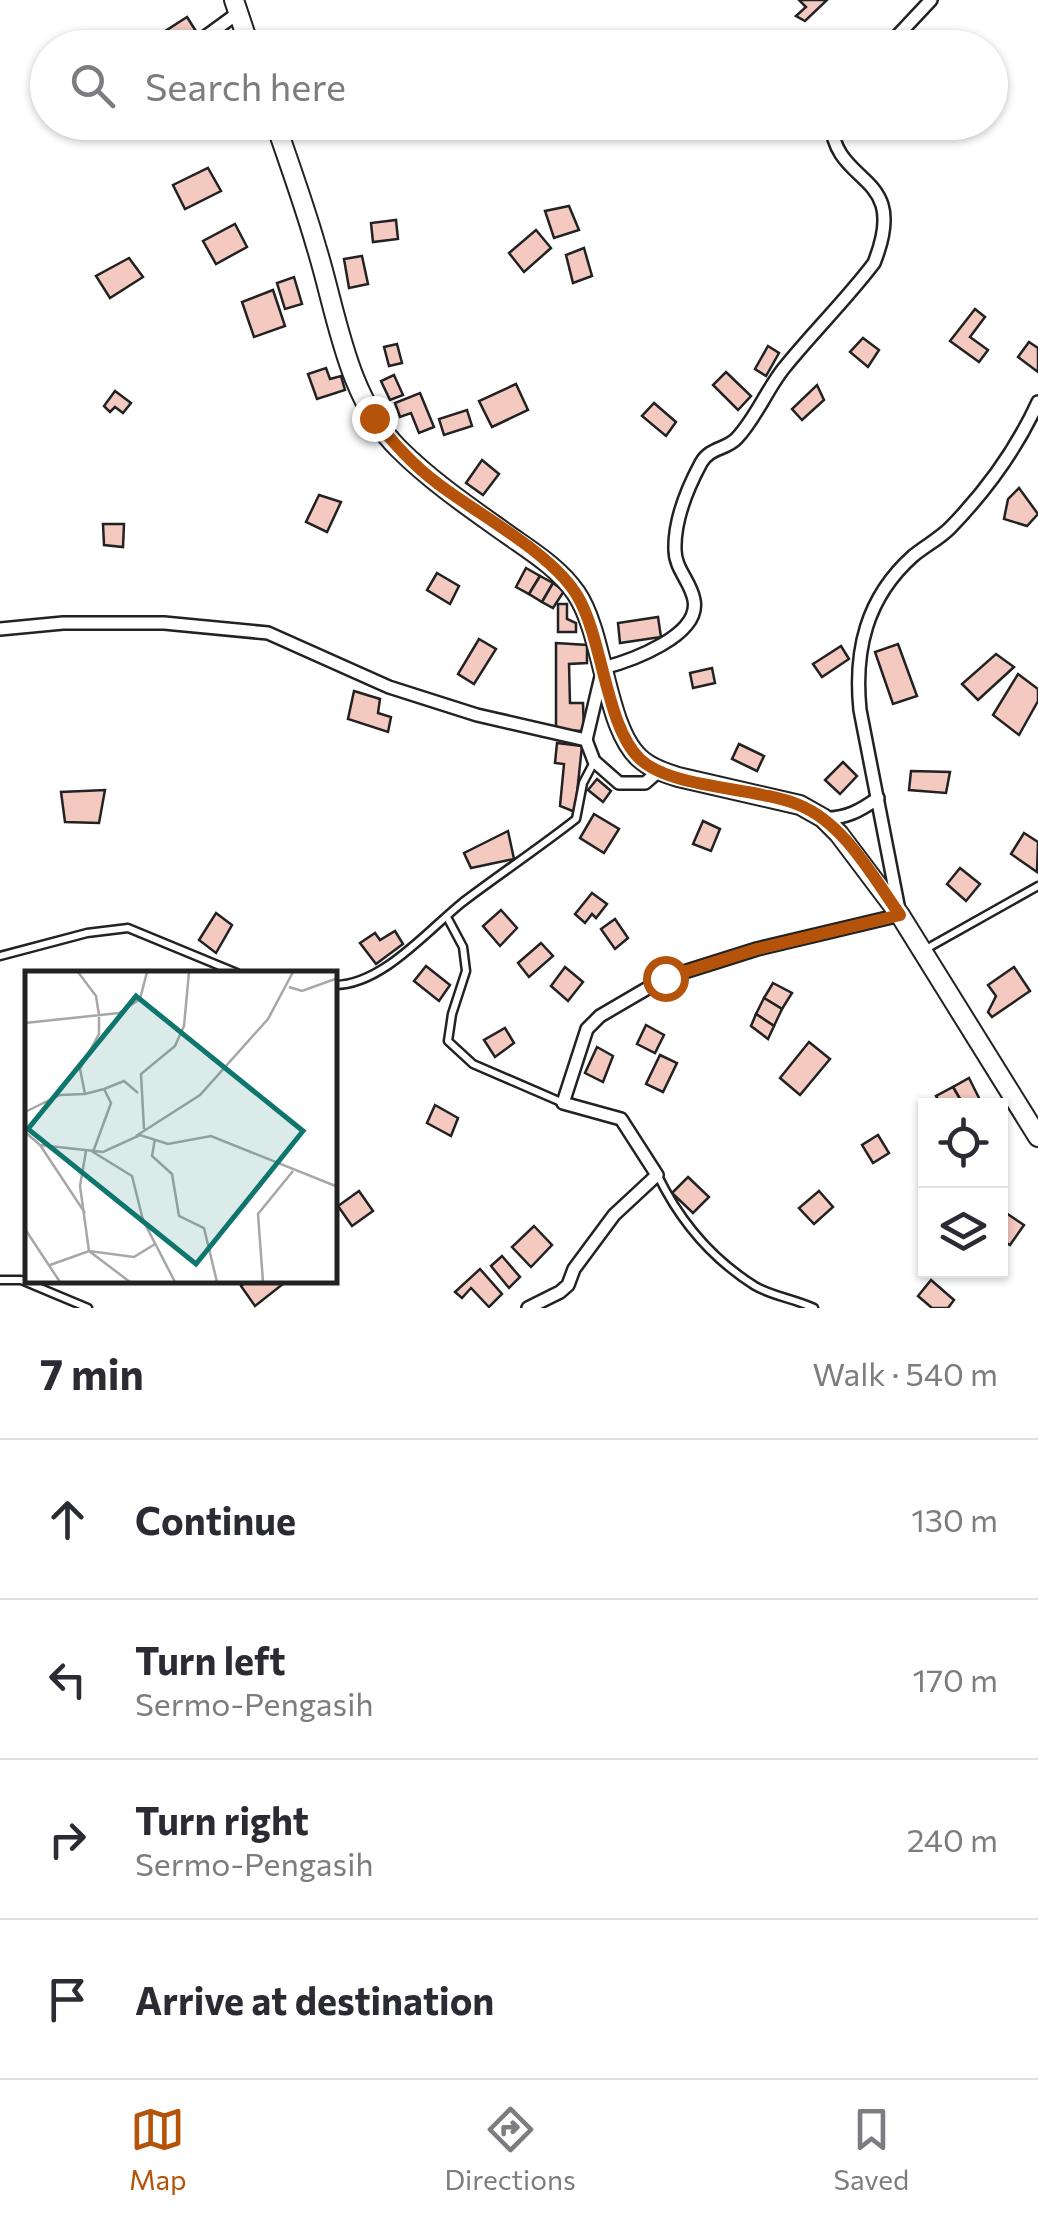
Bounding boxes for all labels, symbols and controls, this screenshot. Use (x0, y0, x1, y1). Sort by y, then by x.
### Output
search box (30, 30, 1008, 140)
icon: search (65, 58, 120, 113)
text: Search here (145, 62, 346, 109)
route end (352, 396, 398, 442)
route start (643, 956, 689, 1002)
inset map (25, 971, 338, 1283)
map controls (918, 1098, 1008, 1278)
button: locate (918, 1098, 1008, 1188)
button: layers (918, 1188, 1008, 1278)
text: 7 min (40, 1347, 144, 1399)
text: Walk · 540 m (813, 1353, 998, 1393)
icon: ahead (40, 1492, 95, 1547)
text: Continue (135, 1496, 296, 1543)
text: 130 m (911, 1499, 998, 1539)
text: Turn left (135, 1636, 286, 1683)
icon: left (40, 1652, 95, 1707)
text: 170 m (913, 1659, 998, 1699)
text: Sermo-Pengasih (135, 1683, 374, 1723)
text: Turn right (135, 1796, 309, 1843)
icon: right (40, 1812, 95, 1867)
text: 240 m (907, 1819, 998, 1859)
text: Sermo-Pengasih (135, 1843, 374, 1883)
icon: arrive (40, 1972, 95, 2027)
text: Arrive at destination (135, 1976, 494, 2023)
tab: Map (129, 2102, 187, 2196)
tab: Directions (444, 2102, 576, 2196)
tab: Saved (834, 2102, 909, 2196)

